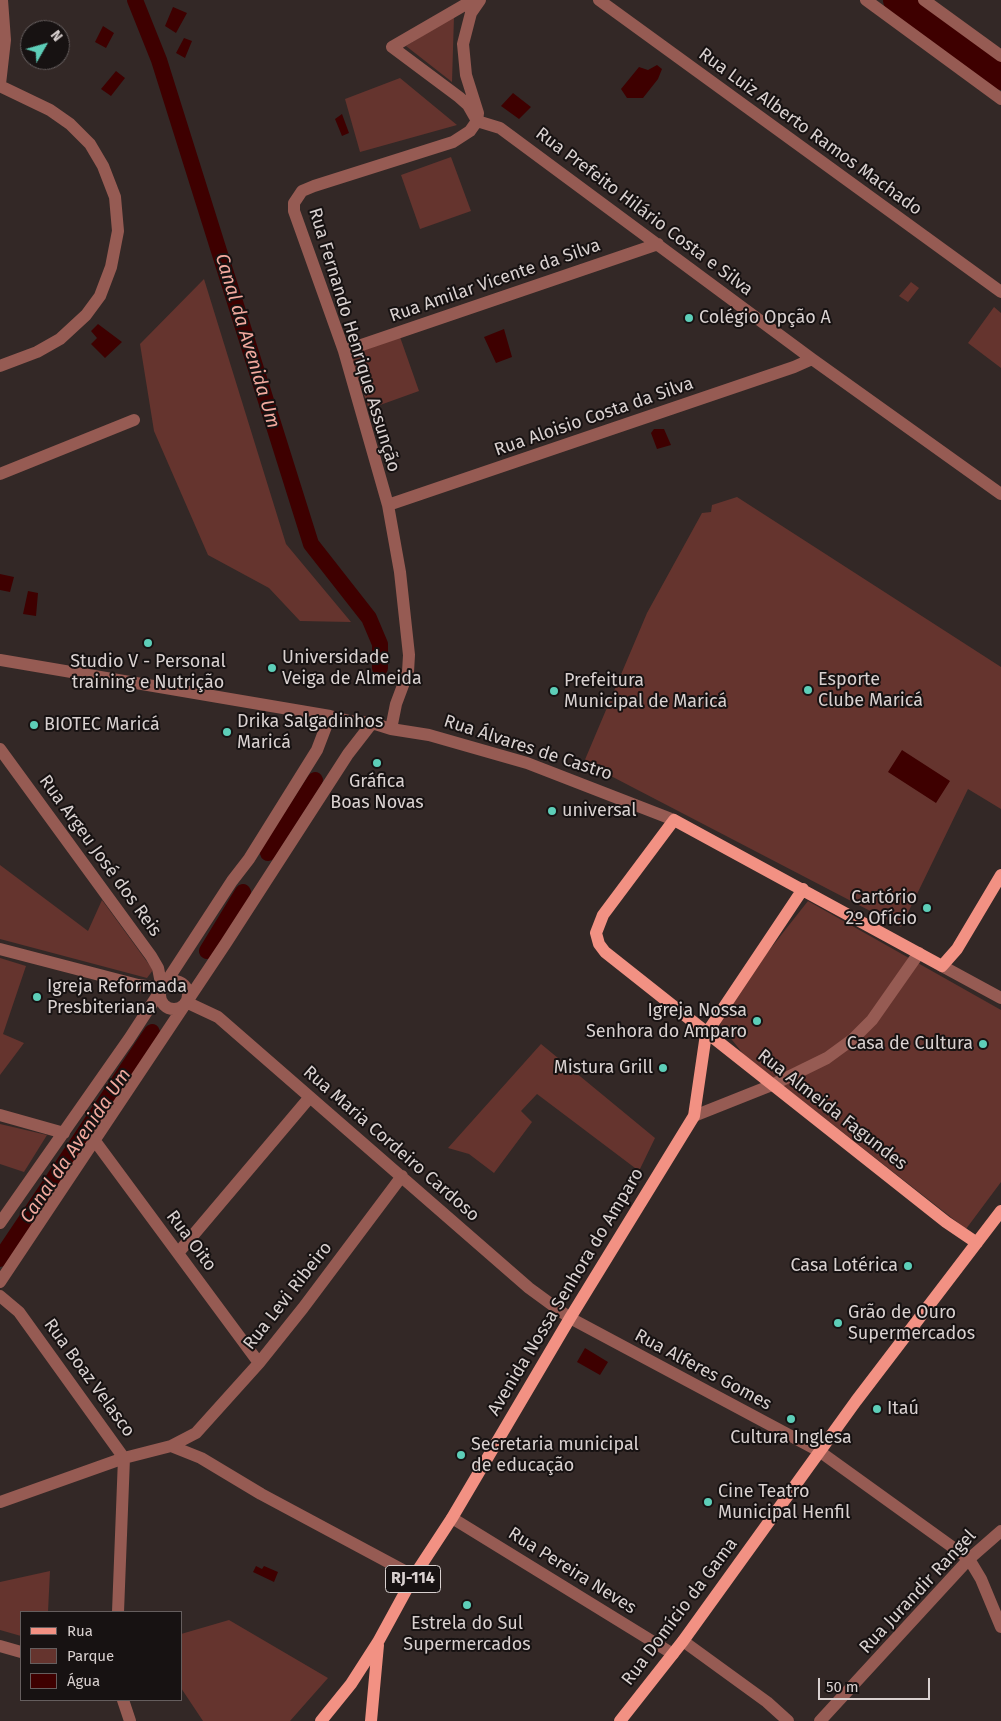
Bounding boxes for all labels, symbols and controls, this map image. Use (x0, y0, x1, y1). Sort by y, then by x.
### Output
north arrow (20, 20, 70, 70)
text: N (47, 27, 66, 45)
street label: Rua Luiz Alberto Ramos Machado (694, 44, 926, 220)
street label: Rua Prefeito Hilário Costa e Silva (531, 123, 757, 301)
street label: Rua Fernando Henrique Assunção (303, 205, 405, 475)
street label: Rua Amilar Vicente da Silva (387, 235, 603, 327)
water label: Canal da Avenida Um (210, 251, 284, 431)
place label: Colégio Opção A (699, 307, 831, 329)
marker: Colégio Opção A (683, 312, 695, 324)
street label: Rua Aloisio Costa da Silva (492, 373, 696, 461)
marker: Studio V - Personal training e Nutrição (142, 637, 154, 649)
place label: Universidade Veiga de Almeida (282, 647, 422, 690)
place label: Studio V - Personal training e Nutrição (70, 651, 226, 694)
marker: Universidade Veiga de Almeida (266, 662, 278, 674)
place label: Esporte Clube Maricá (818, 669, 923, 712)
place label: Prefeitura Municipal de Maricá (564, 670, 727, 712)
marker: Esporte Clube Maricá (802, 684, 814, 696)
marker: Prefeitura Municipal de Maricá (548, 685, 560, 697)
place label: Drika Salgadinhos Maricá (237, 711, 383, 754)
street label: Rua Álvares de Castro (441, 711, 615, 785)
place label: BIOTEC Maricá (44, 714, 160, 736)
marker: BIOTEC Maricá (28, 719, 40, 731)
marker: Drika Salgadinhos Maricá (221, 726, 233, 738)
marker: Gráfica Boas Novas (371, 757, 383, 769)
street label: Rua Argeu José dos Reis (34, 771, 166, 941)
place label: Gráfica Boas Novas (330, 771, 424, 814)
place label: universal (562, 800, 636, 822)
marker: universal (546, 805, 558, 817)
place label: Cartório 2º Ofício (845, 887, 917, 930)
marker: Cartório 2º Ofício (921, 902, 933, 914)
place label: Igreja Reformada Presbiteriana (47, 976, 187, 1019)
marker: Igreja Reformada Presbiteriana (31, 991, 43, 1003)
place label: Igreja Nossa Senhora do Amparo (586, 1000, 747, 1042)
marker: Igreja Nossa Senhora do Amparo (751, 1015, 763, 1027)
place label: Casa de Cultura (847, 1033, 973, 1055)
marker: Casa de Cultura (977, 1038, 989, 1050)
street label: Rua Almeida Fagundes (753, 1045, 911, 1175)
place label: Mistura Grill (554, 1057, 653, 1079)
street label: Rua Maria Cordeiro Cardoso (298, 1062, 484, 1226)
marker: Mistura Grill (657, 1062, 669, 1074)
water label: Canal da Avenida Um (16, 1064, 136, 1228)
street label: Avenida Nossa Senhora do Amparo (483, 1164, 649, 1420)
street label: Rua Oito (161, 1206, 221, 1276)
street label: Rua Levi Ribeiro (239, 1238, 337, 1354)
place label: Casa Lotérica (790, 1255, 898, 1277)
marker: Casa Lotérica (902, 1260, 914, 1272)
place label: Grão de Ouro Supermercados (848, 1302, 975, 1345)
street label: Rua Boaz Velasco (39, 1315, 139, 1441)
marker: Grão de Ouro Supermercados (832, 1317, 844, 1329)
street label: Rua Alferes Gomes (631, 1325, 775, 1415)
place label: Itaú (887, 1398, 919, 1420)
marker: Itaú (871, 1403, 883, 1415)
marker: Cultura Inglesa (785, 1413, 797, 1425)
place label: Cultura Inglesa (730, 1427, 852, 1449)
place label: Secretaria municipal de educação (471, 1434, 639, 1476)
marker: Secretaria municipal de educação (455, 1449, 467, 1461)
place label: Cine Teatro Municipal Henfil (718, 1481, 850, 1524)
marker: Cine Teatro Municipal Henfil (702, 1496, 714, 1508)
street label: Rua Pereira Neves (504, 1523, 640, 1619)
street label: Rua Jurandir Rangel (855, 1526, 981, 1658)
street label: Rua Domício da Gama (617, 1534, 743, 1690)
road number: RJ-114 (386, 1566, 440, 1592)
marker: Estrela do Sul Supermercados (461, 1599, 473, 1611)
legend (20, 1611, 182, 1701)
place label: Estrela do Sul Supermercados (403, 1613, 531, 1656)
text: Rua (67, 1622, 93, 1640)
text: Parque (67, 1647, 114, 1665)
scale bar (821, 1668, 934, 1700)
text: Água (67, 1672, 100, 1690)
text: 50 m (826, 1678, 859, 1696)

